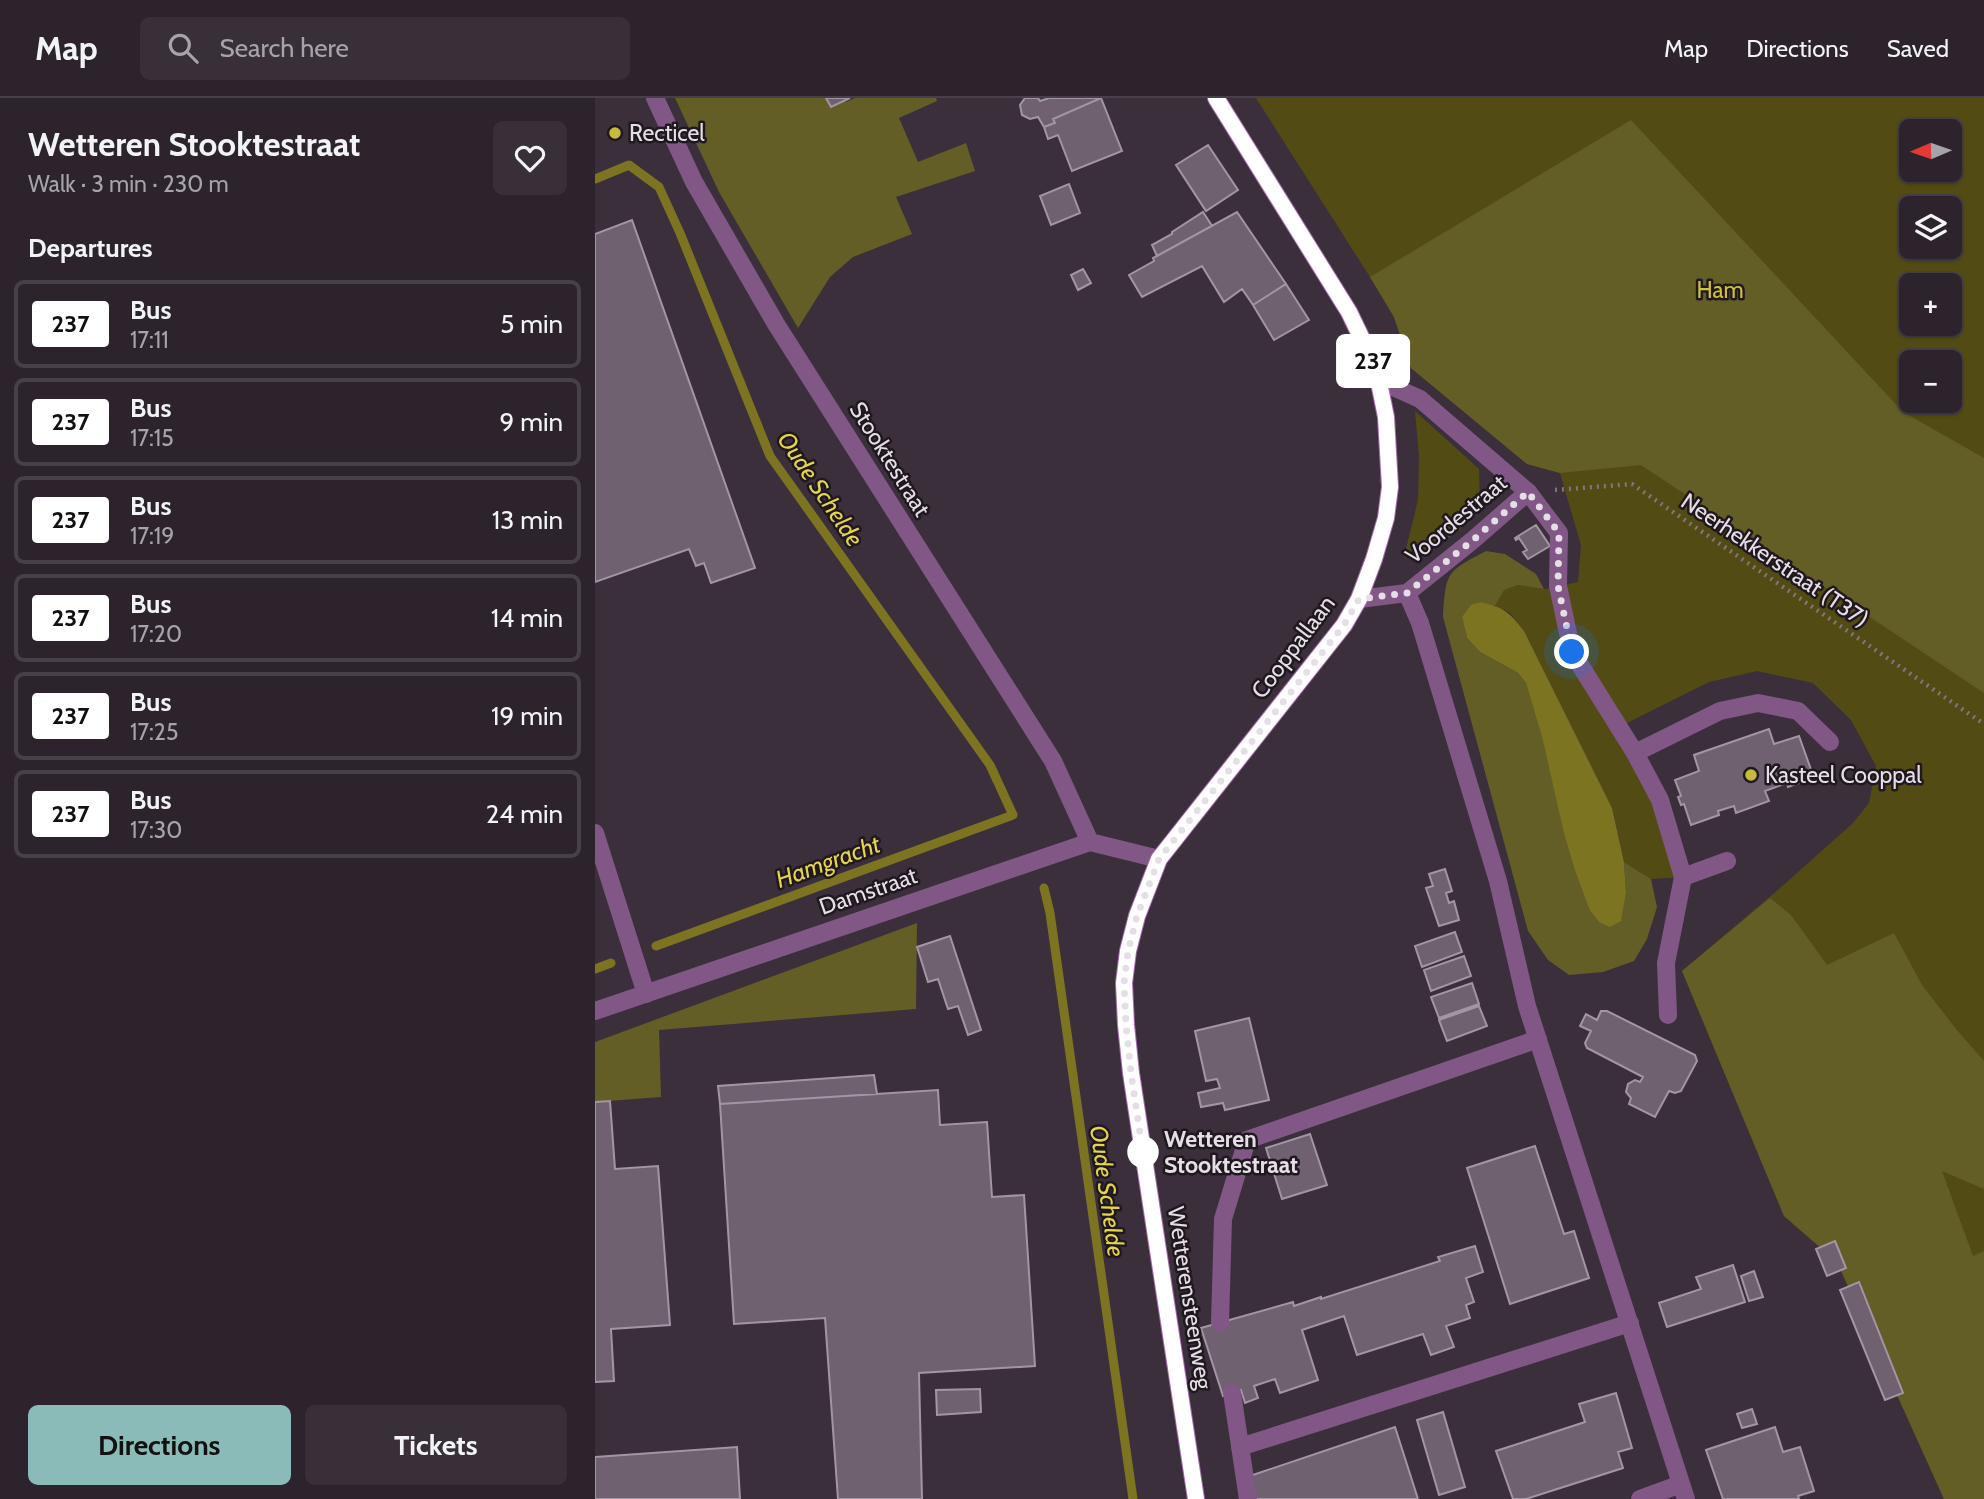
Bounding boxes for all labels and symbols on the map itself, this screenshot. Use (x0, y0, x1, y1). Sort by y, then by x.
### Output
place label: Recticel (629, 119, 705, 147)
north arrow (1899, 119, 1962, 182)
marker: Recticel (607, 125, 623, 141)
park label: Ham (1696, 276, 1744, 304)
line badge: 237 (1333, 338, 1413, 384)
street label: Stooktestraat (844, 397, 936, 522)
water label: Oude Schelde (771, 426, 869, 552)
street label: Voordestraat (1400, 468, 1512, 569)
street label: Neerhekkerstraat (T37) (1676, 487, 1874, 633)
street label: Cooppallaan (1245, 590, 1341, 704)
your location (1554, 634, 1589, 669)
place label: Kasteel Cooppal (1765, 761, 1922, 789)
marker: Kasteel Cooppal (1743, 767, 1759, 783)
water label: Hamgracht (772, 829, 885, 894)
street label: Damstraat (815, 861, 921, 921)
water label: Oude Schelde (1084, 1123, 1131, 1258)
place label: Wetteren Stooktestraat (1164, 1125, 1298, 1179)
marker: Wetteren Stooktestraat (1128, 1137, 1158, 1167)
street label: Wetterensteenweg (1162, 1205, 1218, 1392)

